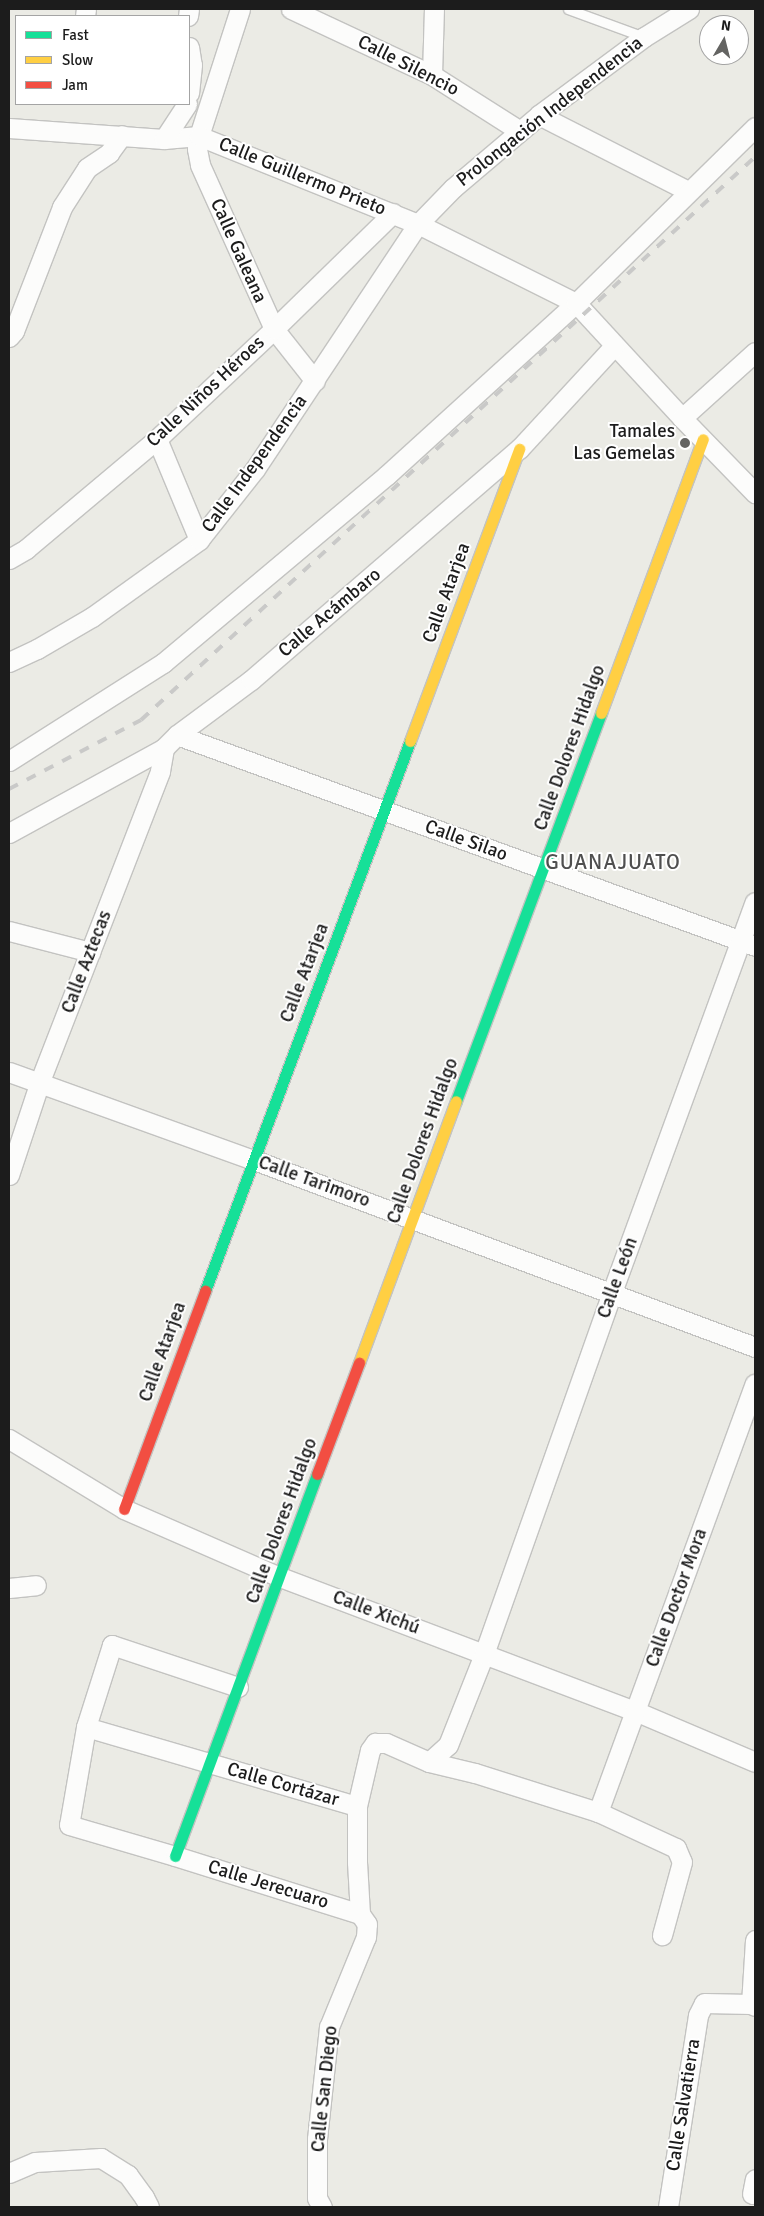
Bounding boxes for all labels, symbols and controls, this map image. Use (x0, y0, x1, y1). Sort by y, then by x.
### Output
legend (15, 15, 190, 105)
north arrow (699, 15, 749, 65)
text: N (720, 17, 732, 35)
text: Fast (62, 26, 89, 44)
street label: Calle Silencio (354, 31, 462, 101)
street label: Prolongación Independencia (452, 32, 648, 192)
text: Slow (62, 51, 93, 69)
text: Jam (62, 76, 88, 94)
street label: Calle Guillermo Prieto (215, 133, 389, 221)
street label: Calle Galeana (205, 195, 271, 307)
street label: Calle Niños Héroes (142, 332, 270, 452)
street label: Calle Independencia (197, 391, 313, 537)
place label: Tamales Las Gemelas (573, 421, 675, 465)
marker: Tamales Las Gemelas (679, 437, 691, 449)
street label: Calle Atarjea (418, 540, 476, 646)
street label: Calle Acámbaro (274, 564, 386, 662)
street label: Calle Dolores Hidalgo (529, 662, 611, 834)
street label: Calle Silao (422, 816, 510, 866)
district label: GUANAJUATO (544, 849, 682, 875)
street label: Calle Aztecas (57, 907, 117, 1017)
street label: Calle Atarjea (276, 920, 334, 1026)
street label: Calle Dolores Hidalgo (382, 1055, 464, 1227)
street label: Calle Tarimoro (255, 1151, 373, 1213)
street label: Calle León (593, 1234, 643, 1322)
street label: Calle Atarjea (134, 1299, 192, 1405)
street label: Calle Dolores Hidalgo (241, 1435, 323, 1607)
street label: Calle Doctor Mora (641, 1526, 713, 1670)
street label: Calle Xichú (329, 1586, 423, 1640)
street label: Calle Cortázar (224, 1758, 342, 1812)
street label: Calle Jerecuaro (205, 1856, 331, 1914)
street label: Calle San Diego (307, 2025, 343, 2153)
street label: Calle Salvatierra (662, 2037, 706, 2173)

